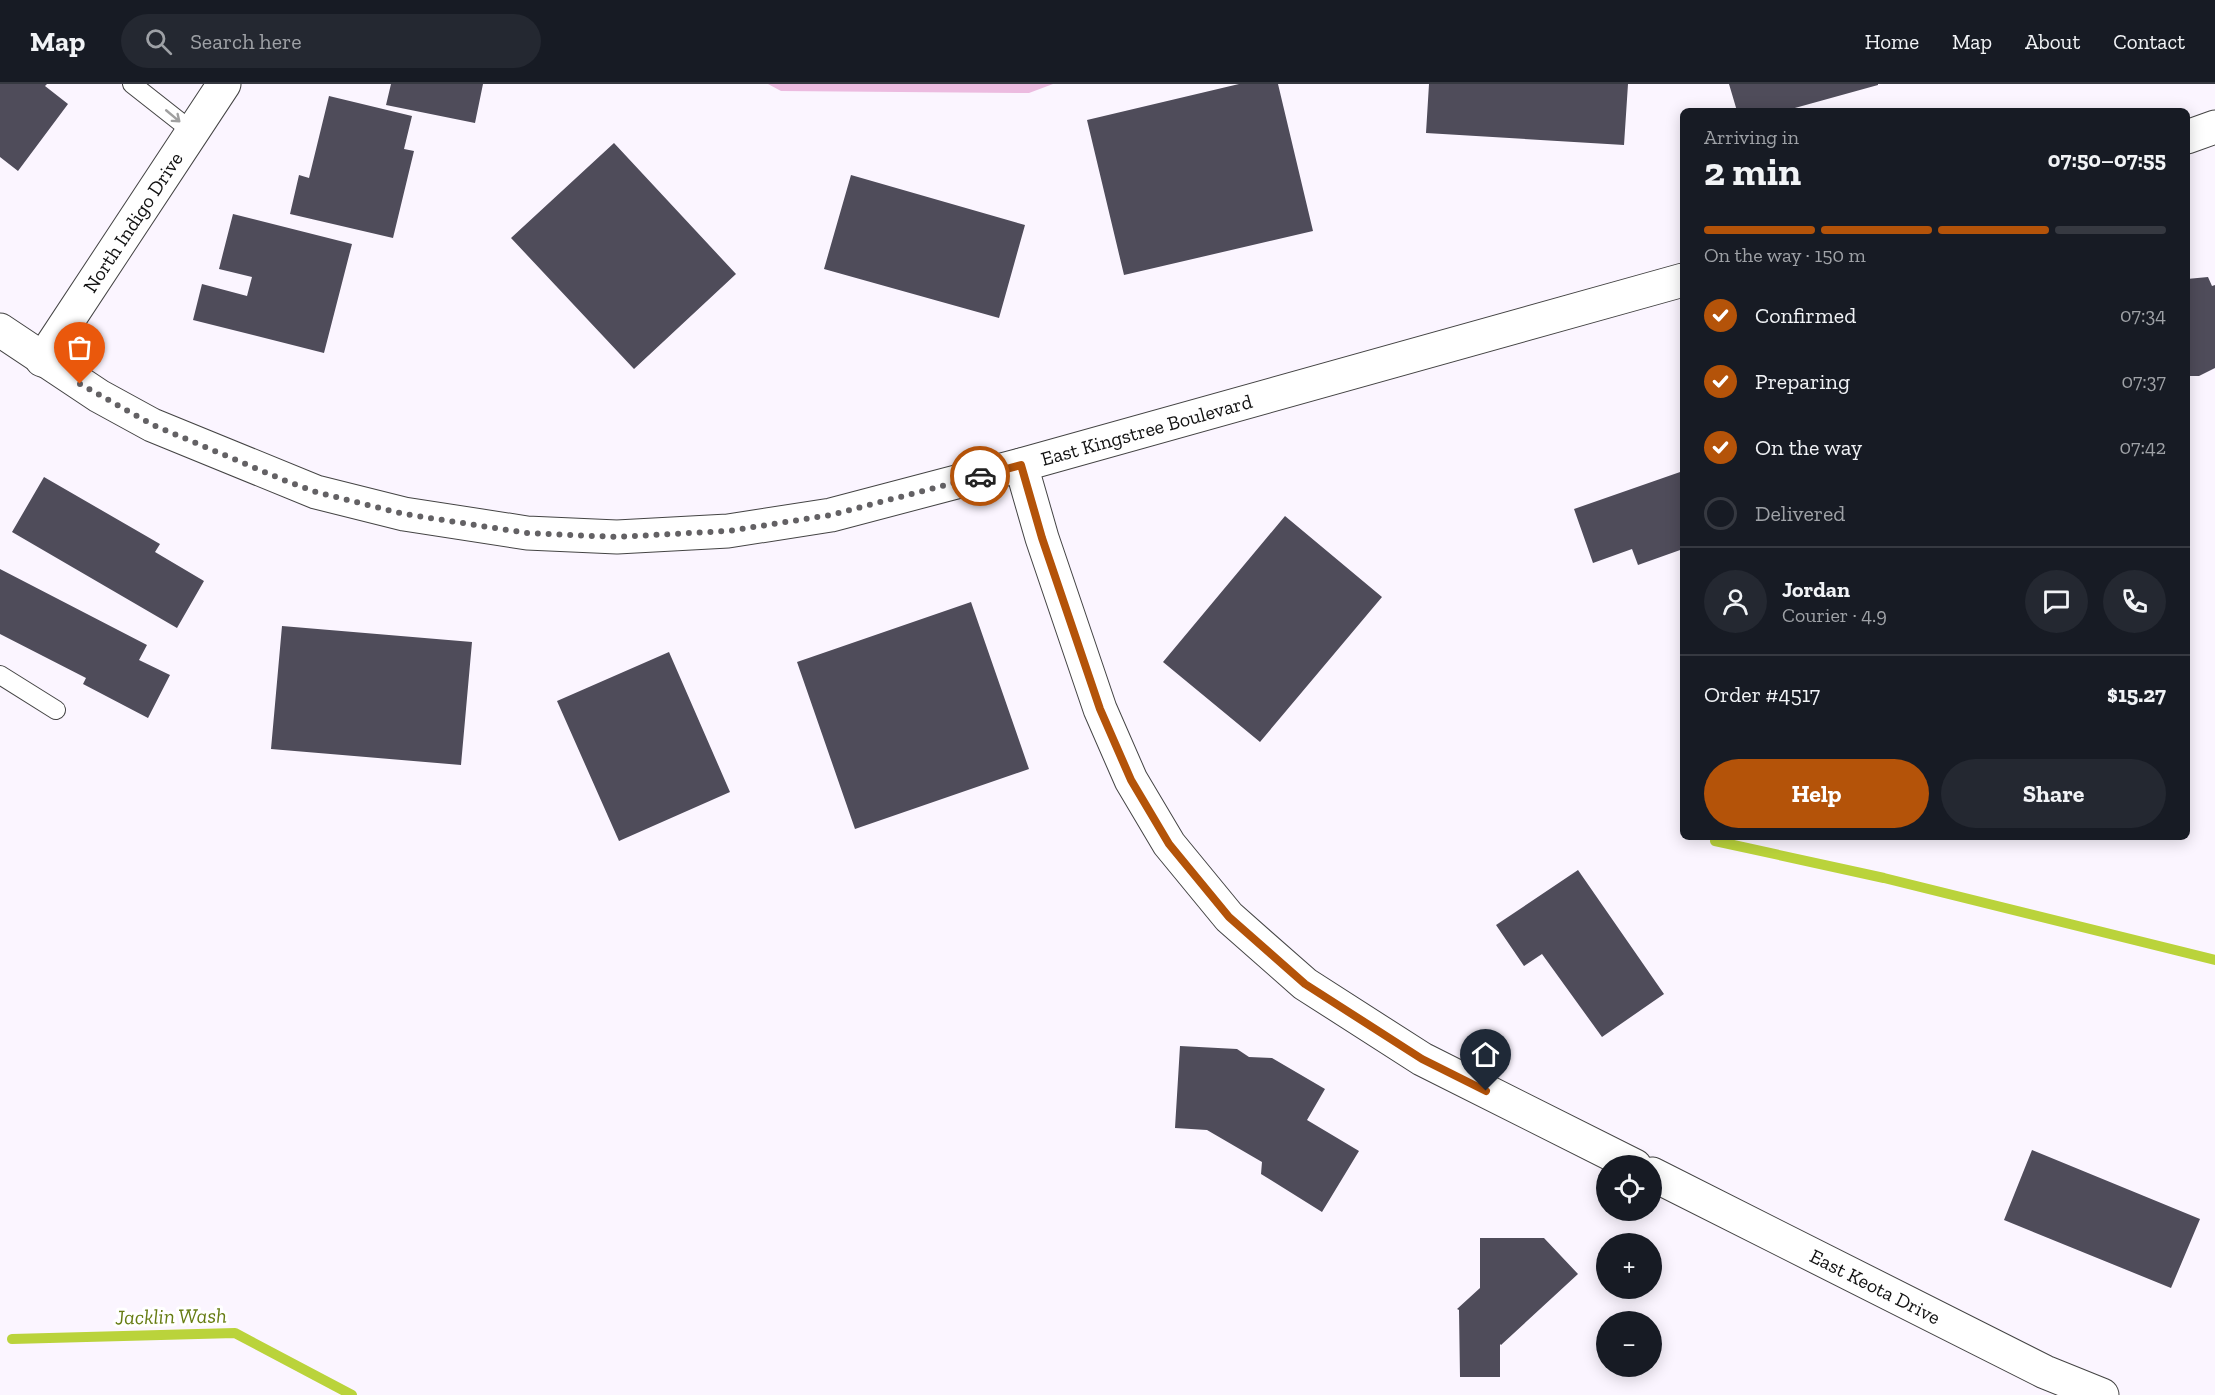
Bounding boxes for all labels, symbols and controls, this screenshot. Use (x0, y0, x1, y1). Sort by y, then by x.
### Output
search box (121, 14, 541, 68)
text: Map (30, 25, 85, 58)
icon: search (142, 25, 175, 58)
text: Search here (190, 28, 302, 55)
text: Home (1865, 29, 1919, 54)
text: Map (1952, 29, 1992, 54)
text: About (2025, 29, 2080, 54)
text: Contact (2113, 29, 2185, 54)
one-way arrow (165, 109, 181, 122)
text: Arriving in (1704, 125, 1799, 149)
text: 07:50–07:55 (2048, 146, 2166, 173)
street label: North Indigo Drive (78, 147, 188, 297)
text: 2 min (1704, 148, 1801, 195)
text: On the way · 150 m (1704, 243, 1866, 267)
icon: check (1704, 299, 1737, 332)
text: Confirmed (1755, 302, 1856, 329)
text: 07:34 (2120, 303, 2166, 327)
pin (54, 322, 105, 384)
icon: bag (63, 331, 96, 364)
icon: check (1704, 365, 1737, 398)
text: Preparing (1755, 368, 1850, 395)
text: 07:37 (2121, 369, 2166, 393)
street label: East Kingstree Boulevard (1038, 389, 1255, 471)
icon: check (1704, 431, 1737, 464)
text: On the way (1755, 434, 1862, 461)
text: 07:42 (2120, 435, 2166, 459)
courier (950, 446, 1010, 506)
icon: car (964, 460, 997, 493)
text: Delivered (1755, 500, 1845, 527)
button: person (1704, 570, 1767, 633)
button: chat (2025, 570, 2088, 633)
button: phone (2103, 570, 2166, 633)
text: Jordan (1782, 576, 1850, 603)
text: Courier · 4.9 (1782, 603, 1887, 627)
text: Order #4517 (1704, 681, 1820, 708)
text: $15.27 (2107, 681, 2166, 708)
button: Help (1704, 759, 1929, 828)
button: Share (1941, 759, 2166, 828)
pin (1460, 1029, 1511, 1091)
icon: home (1469, 1038, 1502, 1071)
map controls (1596, 1155, 1662, 1377)
button: locate (1596, 1155, 1662, 1221)
button: + (1596, 1233, 1662, 1299)
street label: East Keota Drive (1806, 1244, 1945, 1329)
water label: Jacklin Wash (114, 1303, 227, 1329)
button: − (1596, 1311, 1662, 1377)

